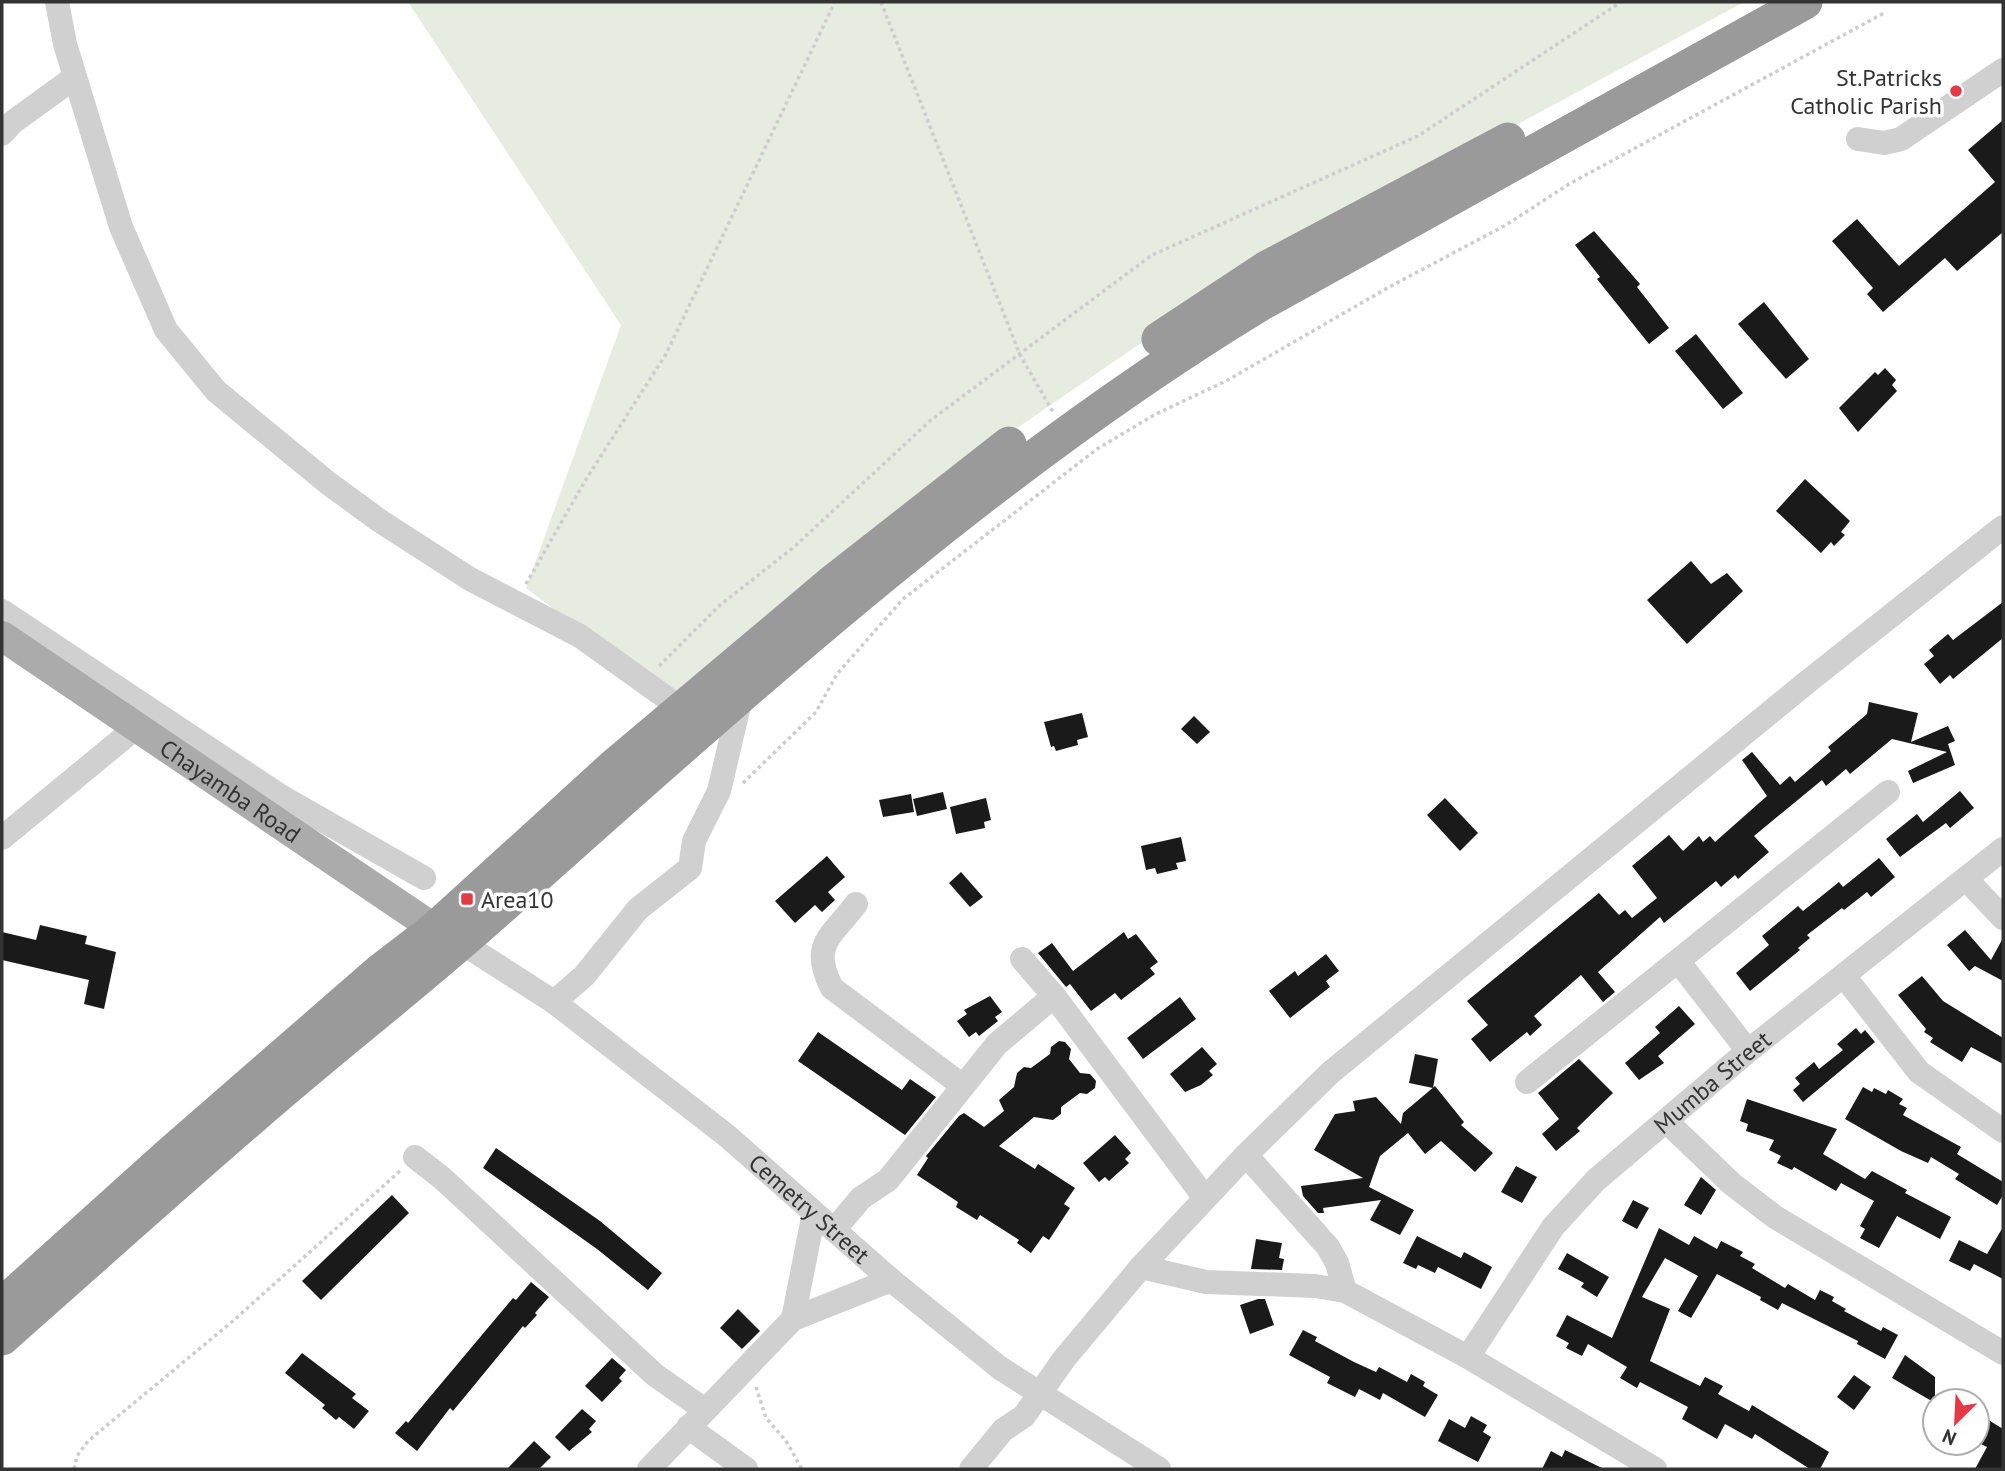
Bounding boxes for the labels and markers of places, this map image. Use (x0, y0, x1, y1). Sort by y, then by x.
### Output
place label: St.Patricks Catholic Parish (1790, 62, 1942, 121)
marker: St.Patricks Catholic Parish (1948, 83, 1964, 99)
place label: Area10 (481, 884, 553, 915)
marker: Area10 (459, 891, 475, 907)

